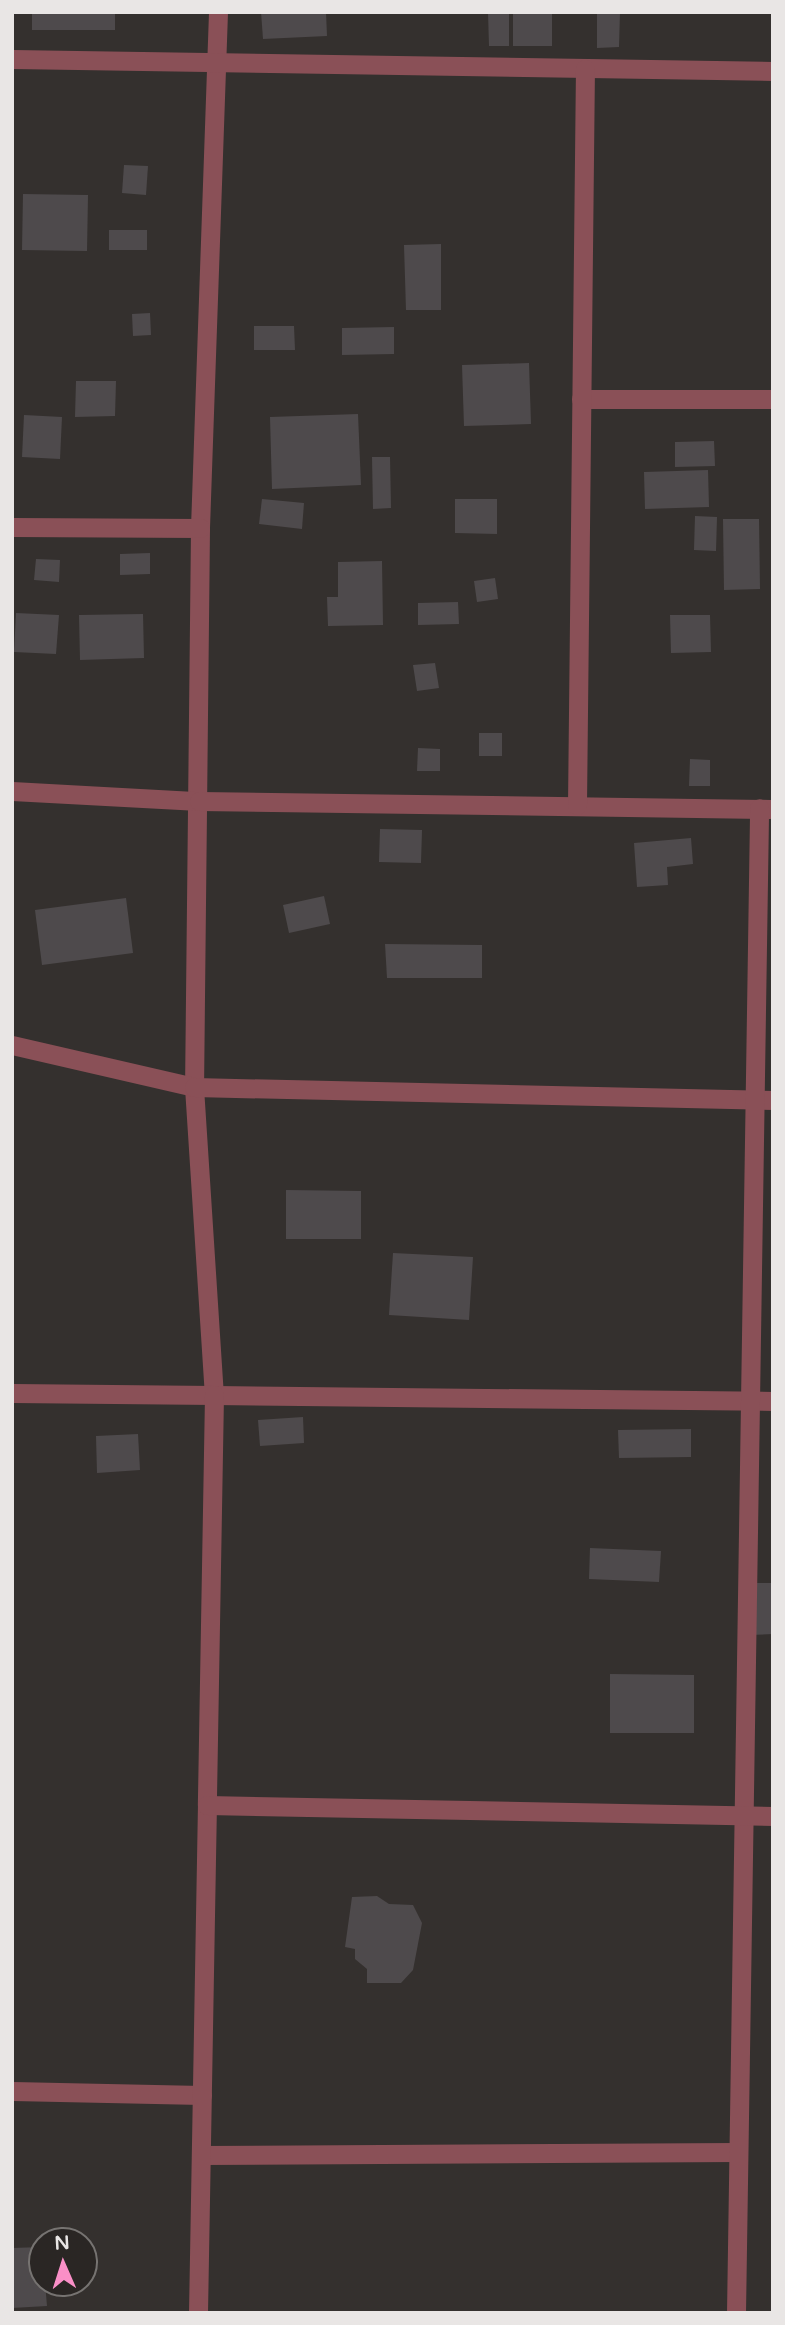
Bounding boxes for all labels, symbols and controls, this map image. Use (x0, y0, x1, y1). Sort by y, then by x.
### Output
north arrow (28, 2227, 98, 2297)
text: N (54, 2232, 70, 2254)

